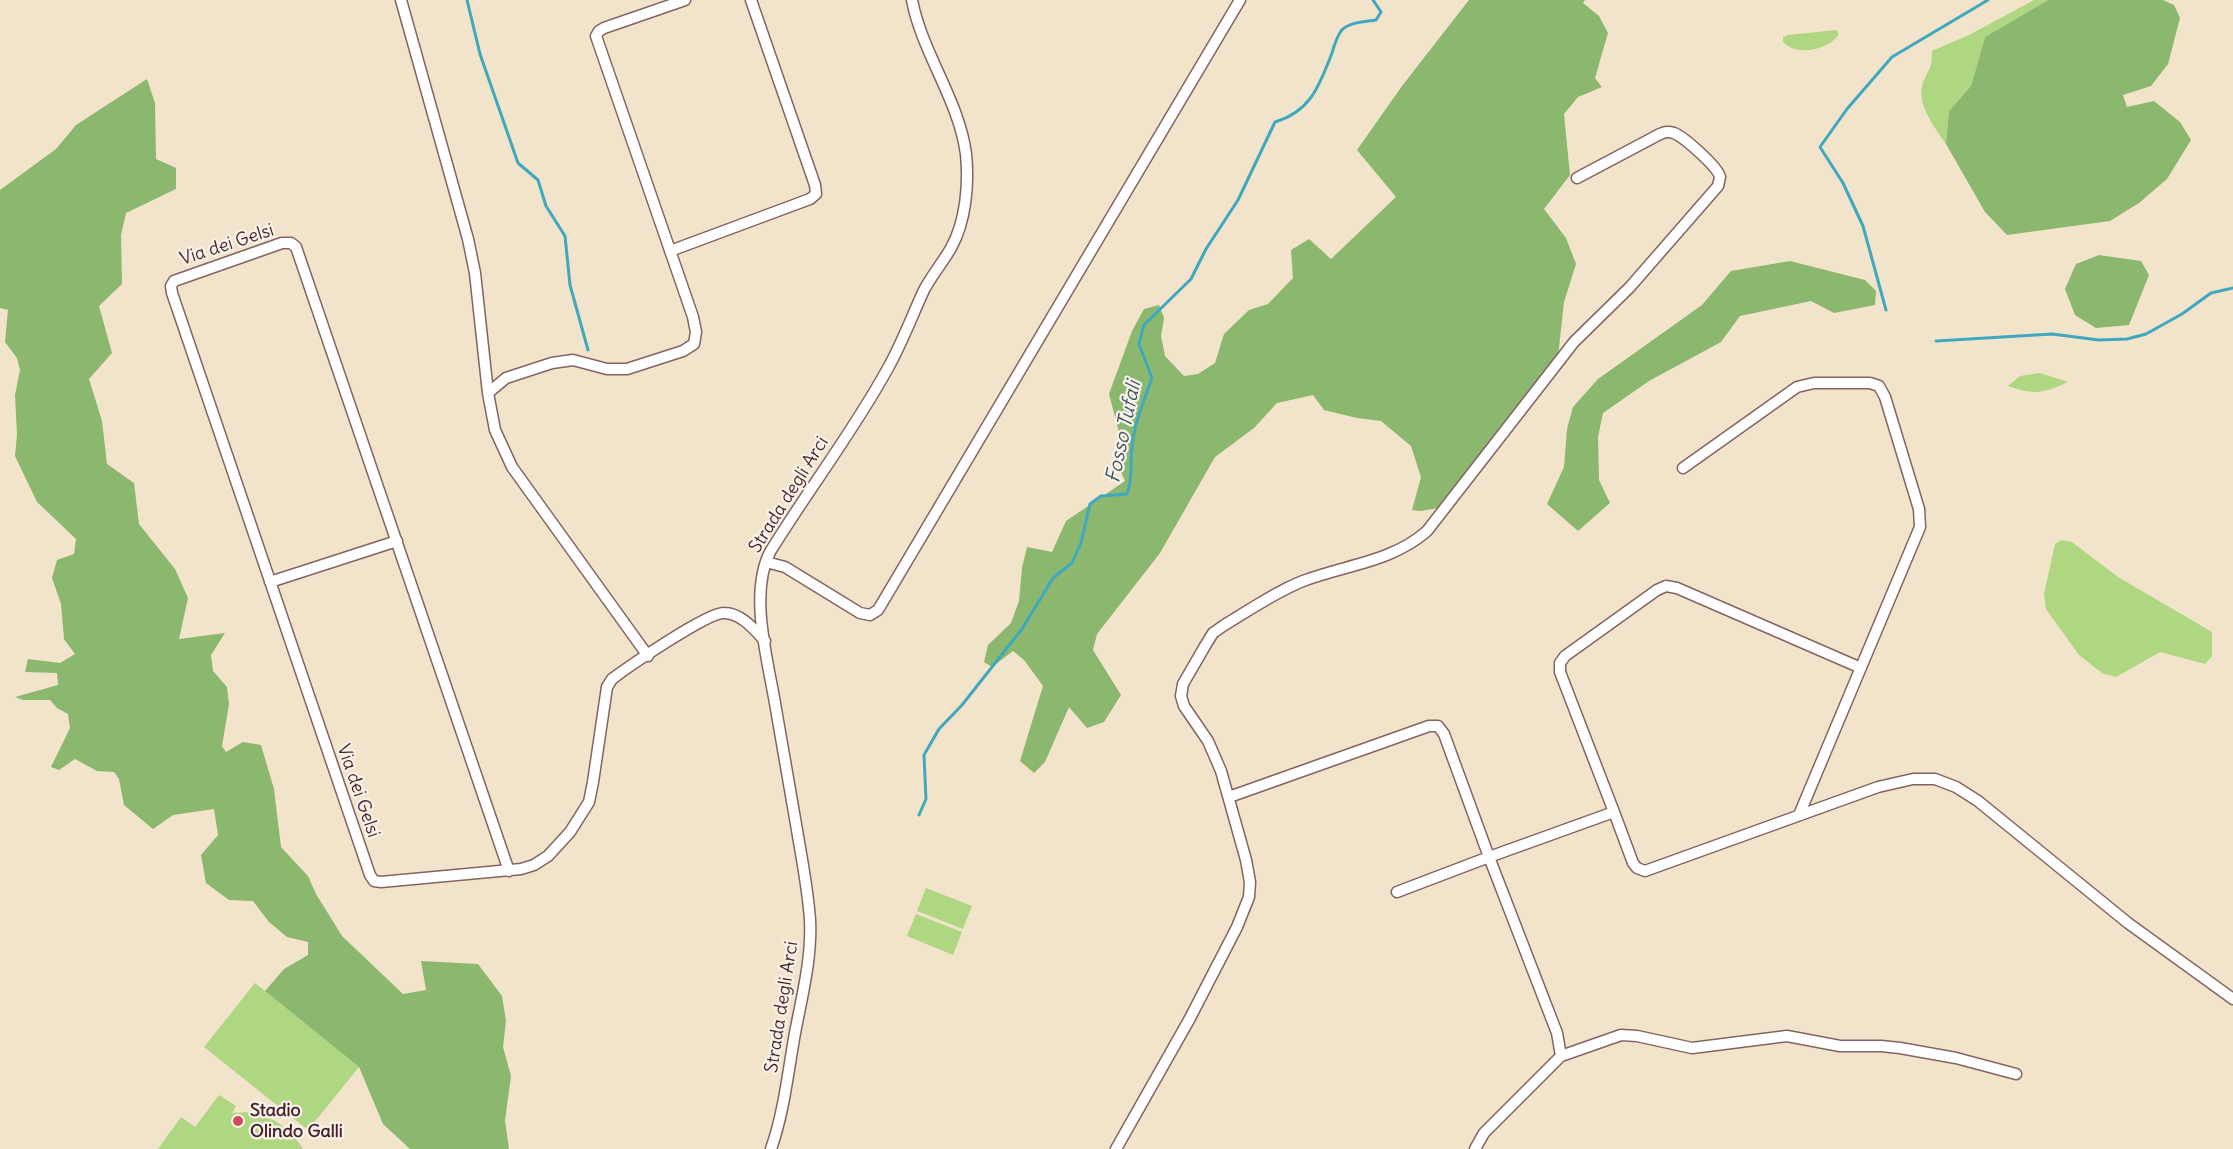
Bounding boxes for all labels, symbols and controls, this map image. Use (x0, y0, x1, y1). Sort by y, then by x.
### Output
street label: Via dei Gelsi (177, 220, 277, 270)
water label: Fosso Tufali (1102, 379, 1146, 485)
street label: Strada degli Arci (745, 433, 833, 557)
street label: Via dei Gelsi (332, 741, 384, 841)
street label: Strada degli Arci (761, 940, 803, 1074)
place label: Stadio Olindo Galli (250, 1100, 343, 1142)
marker: Stadio Olindo Galli (231, 1114, 245, 1128)

